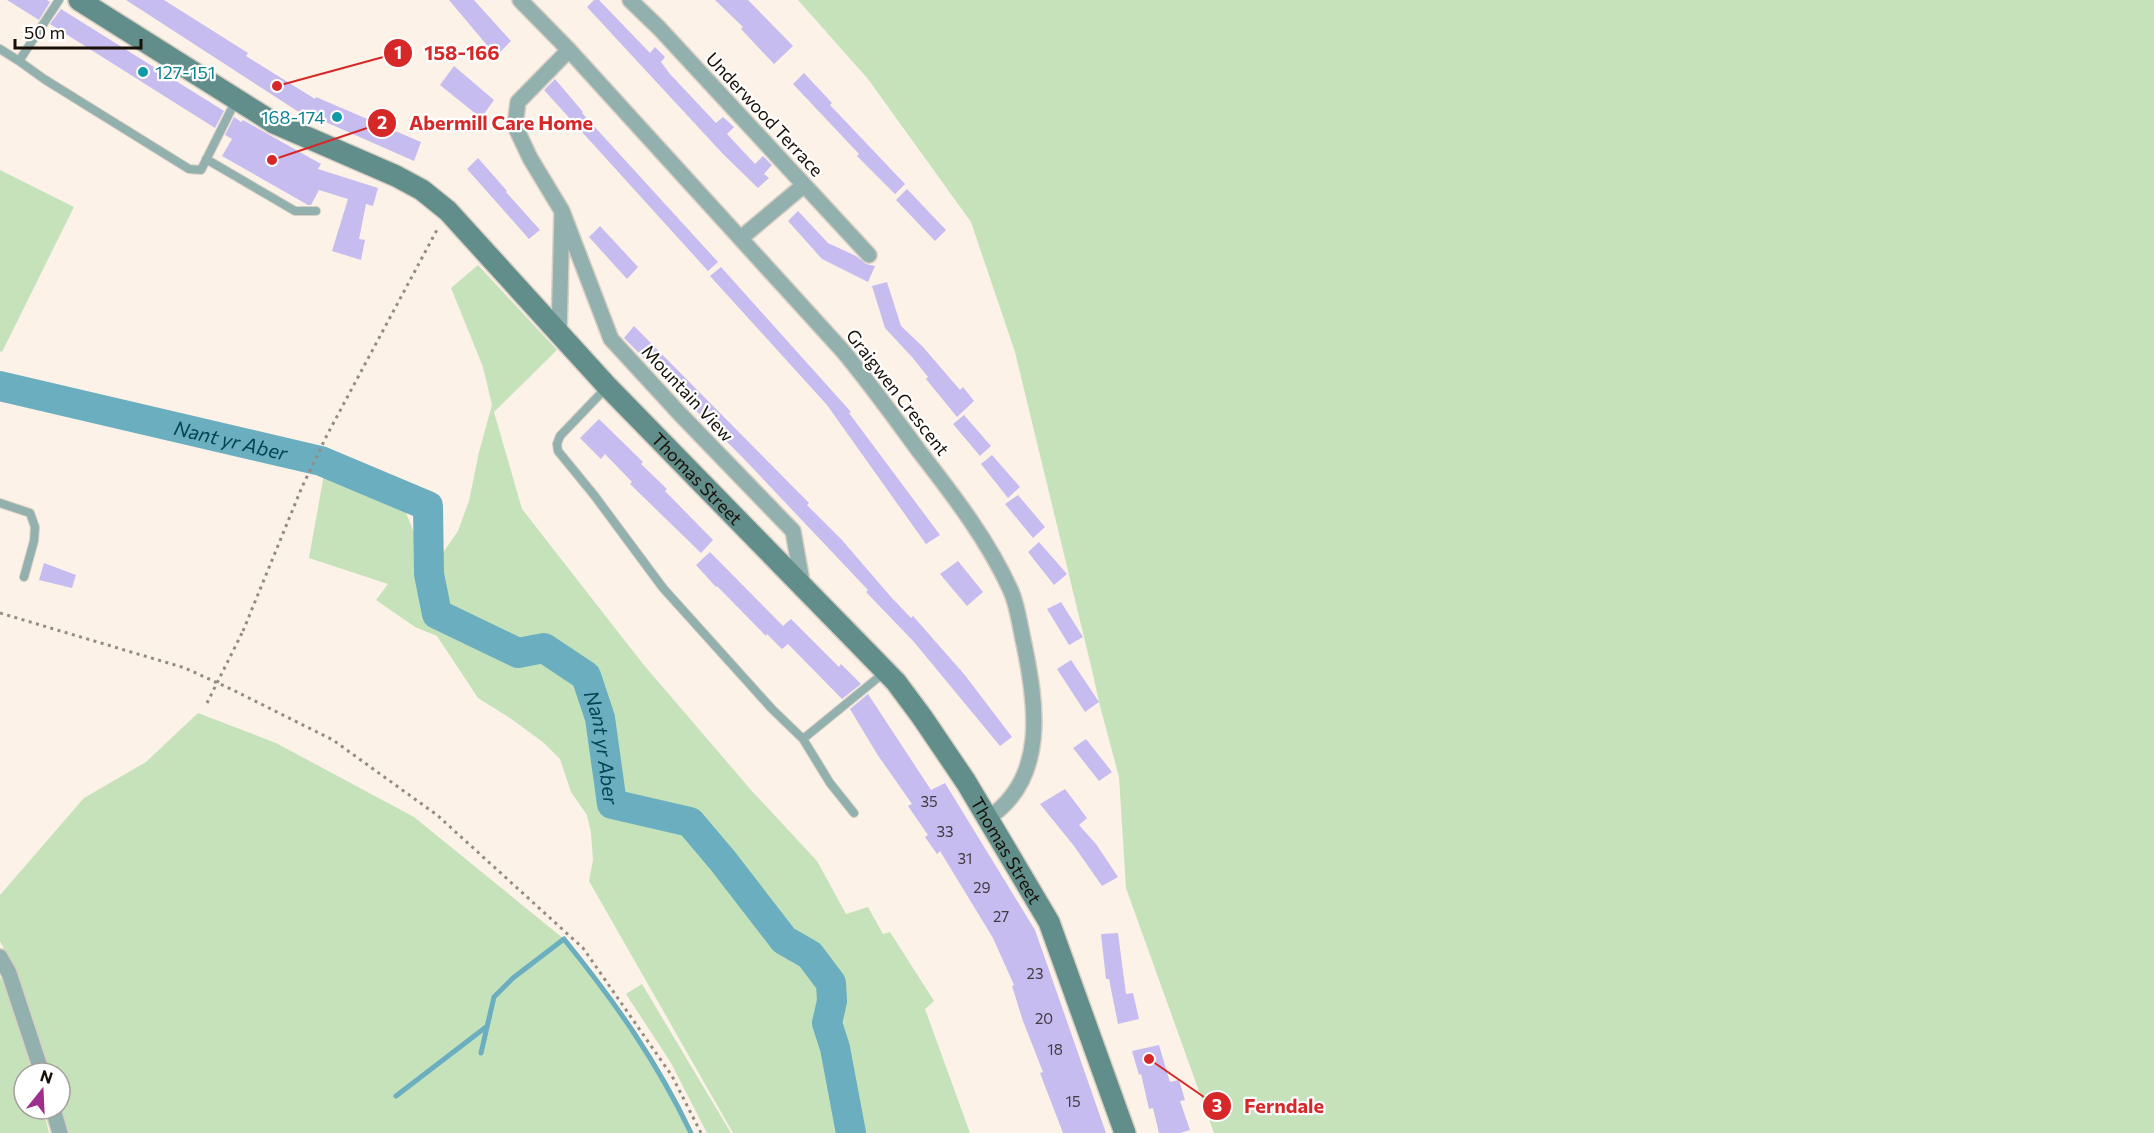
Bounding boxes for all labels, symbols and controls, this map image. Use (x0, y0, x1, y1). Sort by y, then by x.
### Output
scale bar (15, 12, 141, 50)
text: 50 m (24, 21, 65, 43)
callout: 158-166 (383, 34, 512, 72)
text: 158-166 (424, 40, 500, 64)
text: 1 (394, 41, 402, 63)
street label: Underwood Terrace (702, 47, 828, 181)
place label: 127-151 (155, 61, 215, 83)
marker: 127-151 (136, 65, 150, 79)
callout: Abermill Care Home (367, 104, 605, 142)
place label: 168-174 (261, 106, 325, 128)
marker: 168-174 (330, 110, 344, 124)
text: Abermill Care Home (409, 110, 593, 134)
text: 2 (377, 111, 387, 133)
street label: Graigwen Crescent (842, 324, 954, 460)
street label: Mountain View (638, 340, 738, 446)
water label: Nant yr Aber (172, 415, 291, 465)
street label: Thomas Street (647, 428, 747, 529)
water label: Nant yr Aber (580, 687, 624, 807)
house number: 35 (920, 792, 938, 810)
street label: Thomas Street (966, 793, 1047, 908)
house number: 33 (936, 822, 954, 840)
house number: 31 (958, 849, 972, 867)
house number: 29 (973, 878, 991, 896)
house number: 27 (993, 907, 1009, 925)
house number: 23 (1027, 964, 1043, 982)
house number: 20 (1035, 1009, 1053, 1027)
house number: 18 (1047, 1040, 1063, 1058)
north arrow (12, 1061, 72, 1121)
text: N (38, 1065, 55, 1087)
callout: Ferndale (1202, 1087, 1336, 1125)
house number: 15 (1065, 1092, 1081, 1110)
text: Ferndale (1244, 1093, 1324, 1117)
text: 3 (1212, 1094, 1222, 1116)

